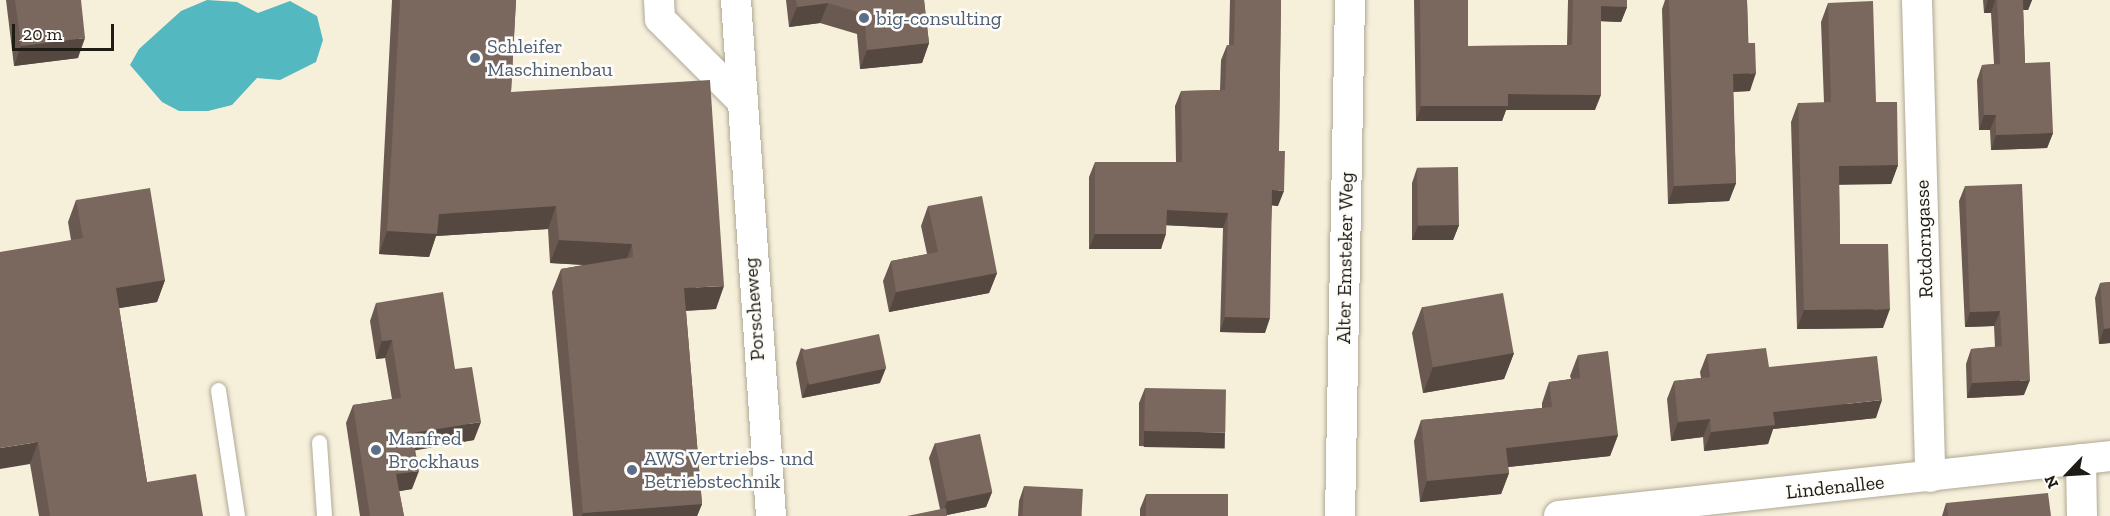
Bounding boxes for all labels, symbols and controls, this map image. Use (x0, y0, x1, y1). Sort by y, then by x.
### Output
place label: big-consulting (876, 6, 1002, 30)
marker: big-consulting (857, 11, 871, 25)
scale bar (15, 12, 117, 50)
text: 20 m (23, 23, 62, 45)
place label: Schleifer Maschinenbau (487, 34, 613, 81)
marker: Schleifer Maschinenbau (468, 51, 482, 65)
street label: Alter Emsteker Weg (1331, 171, 1359, 345)
street label: Rotdorngasse (1910, 179, 1938, 299)
street label: Porscheweg (738, 256, 770, 362)
place label: Manfred Brockhaus (388, 426, 479, 473)
marker: Manfred Brockhaus (369, 443, 383, 457)
north arrow (2038, 444, 2098, 504)
place label: AWS Vertriebs- und Betriebstechnik (644, 446, 814, 493)
marker: AWS Vertriebs- und Betriebstechnik (625, 463, 639, 477)
street label: Lindenallee (1785, 470, 1885, 504)
text: N (2040, 472, 2062, 491)

